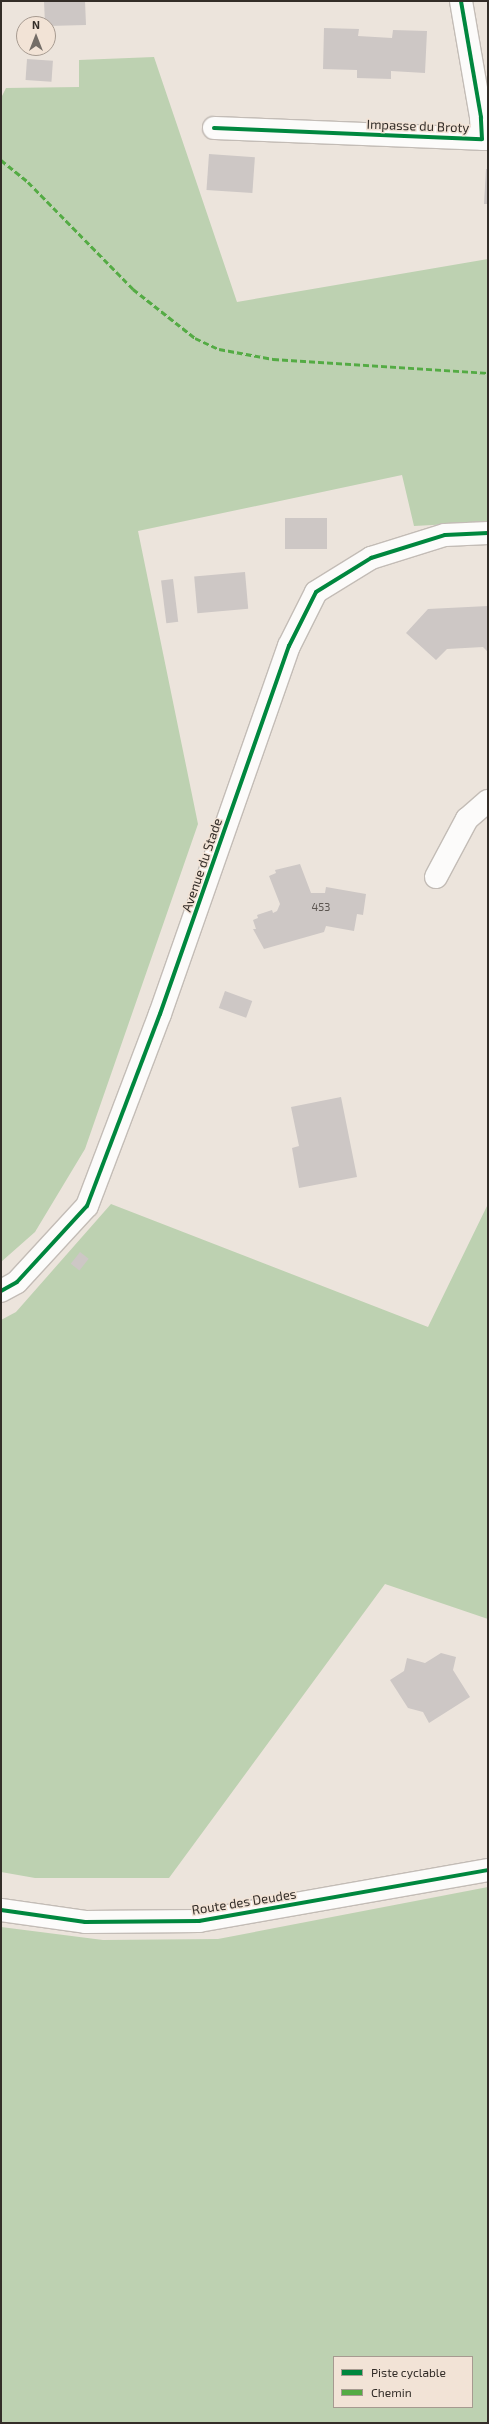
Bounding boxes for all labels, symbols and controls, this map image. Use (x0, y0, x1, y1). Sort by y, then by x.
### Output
north arrow (16, 16, 56, 56)
text: N (32, 18, 40, 31)
street label: Impasse du Broty (366, 116, 470, 136)
street label: Avenue du Stade (179, 816, 225, 914)
house number: 453 (312, 900, 330, 914)
street label: Route des Deudes (191, 1886, 297, 1918)
legend (333, 2356, 473, 2408)
text: Piste cyclable (371, 2365, 446, 2379)
text: Chemin (371, 2385, 412, 2399)

